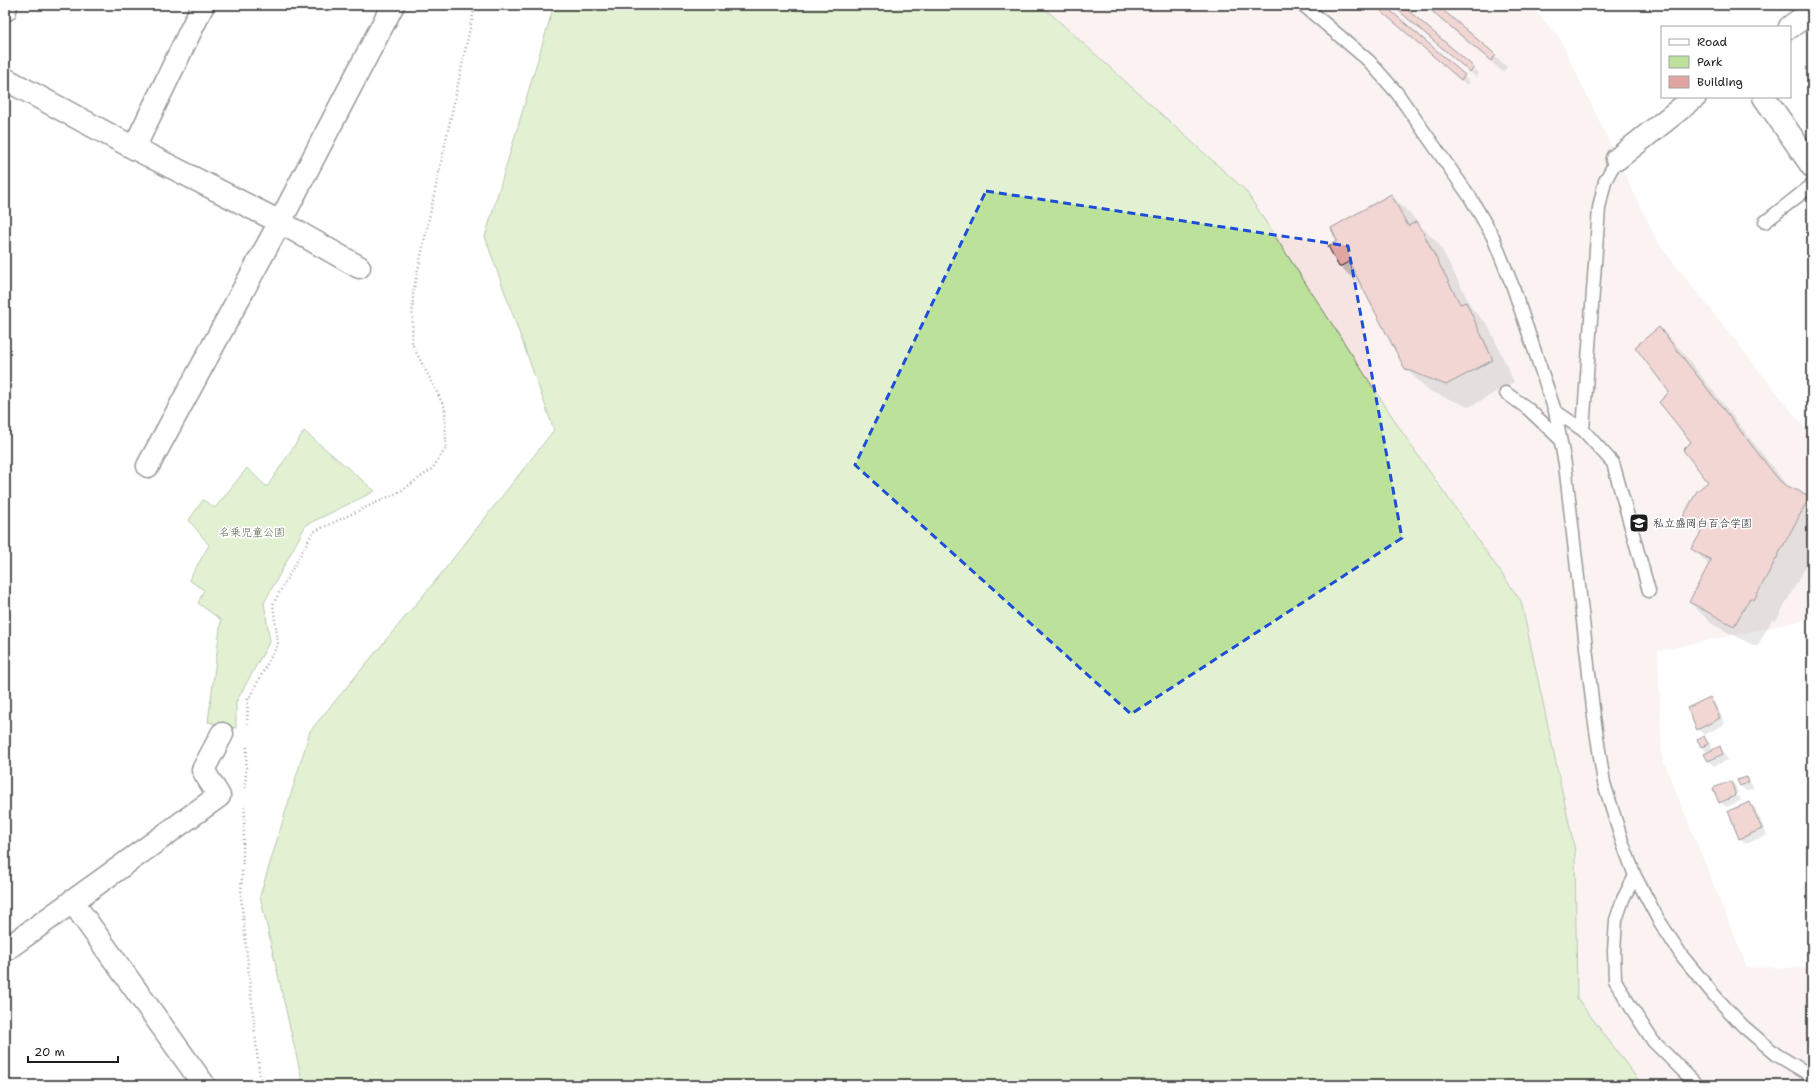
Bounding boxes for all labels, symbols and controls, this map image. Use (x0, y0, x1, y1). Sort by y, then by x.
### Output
legend (1661, 26, 1791, 98)
text: Road (1697, 34, 1728, 50)
text: Park (1697, 54, 1723, 70)
text: Building (1697, 74, 1743, 90)
school or university icon: 私立盛岡白百合学園 (1628, 512, 1650, 534)
place label: 私立盛岡白百合学園 (1653, 516, 1752, 531)
park label: 名乗児童公園 (219, 525, 285, 540)
scale bar (28, 1038, 118, 1064)
text: 20 m (34, 1044, 65, 1060)

